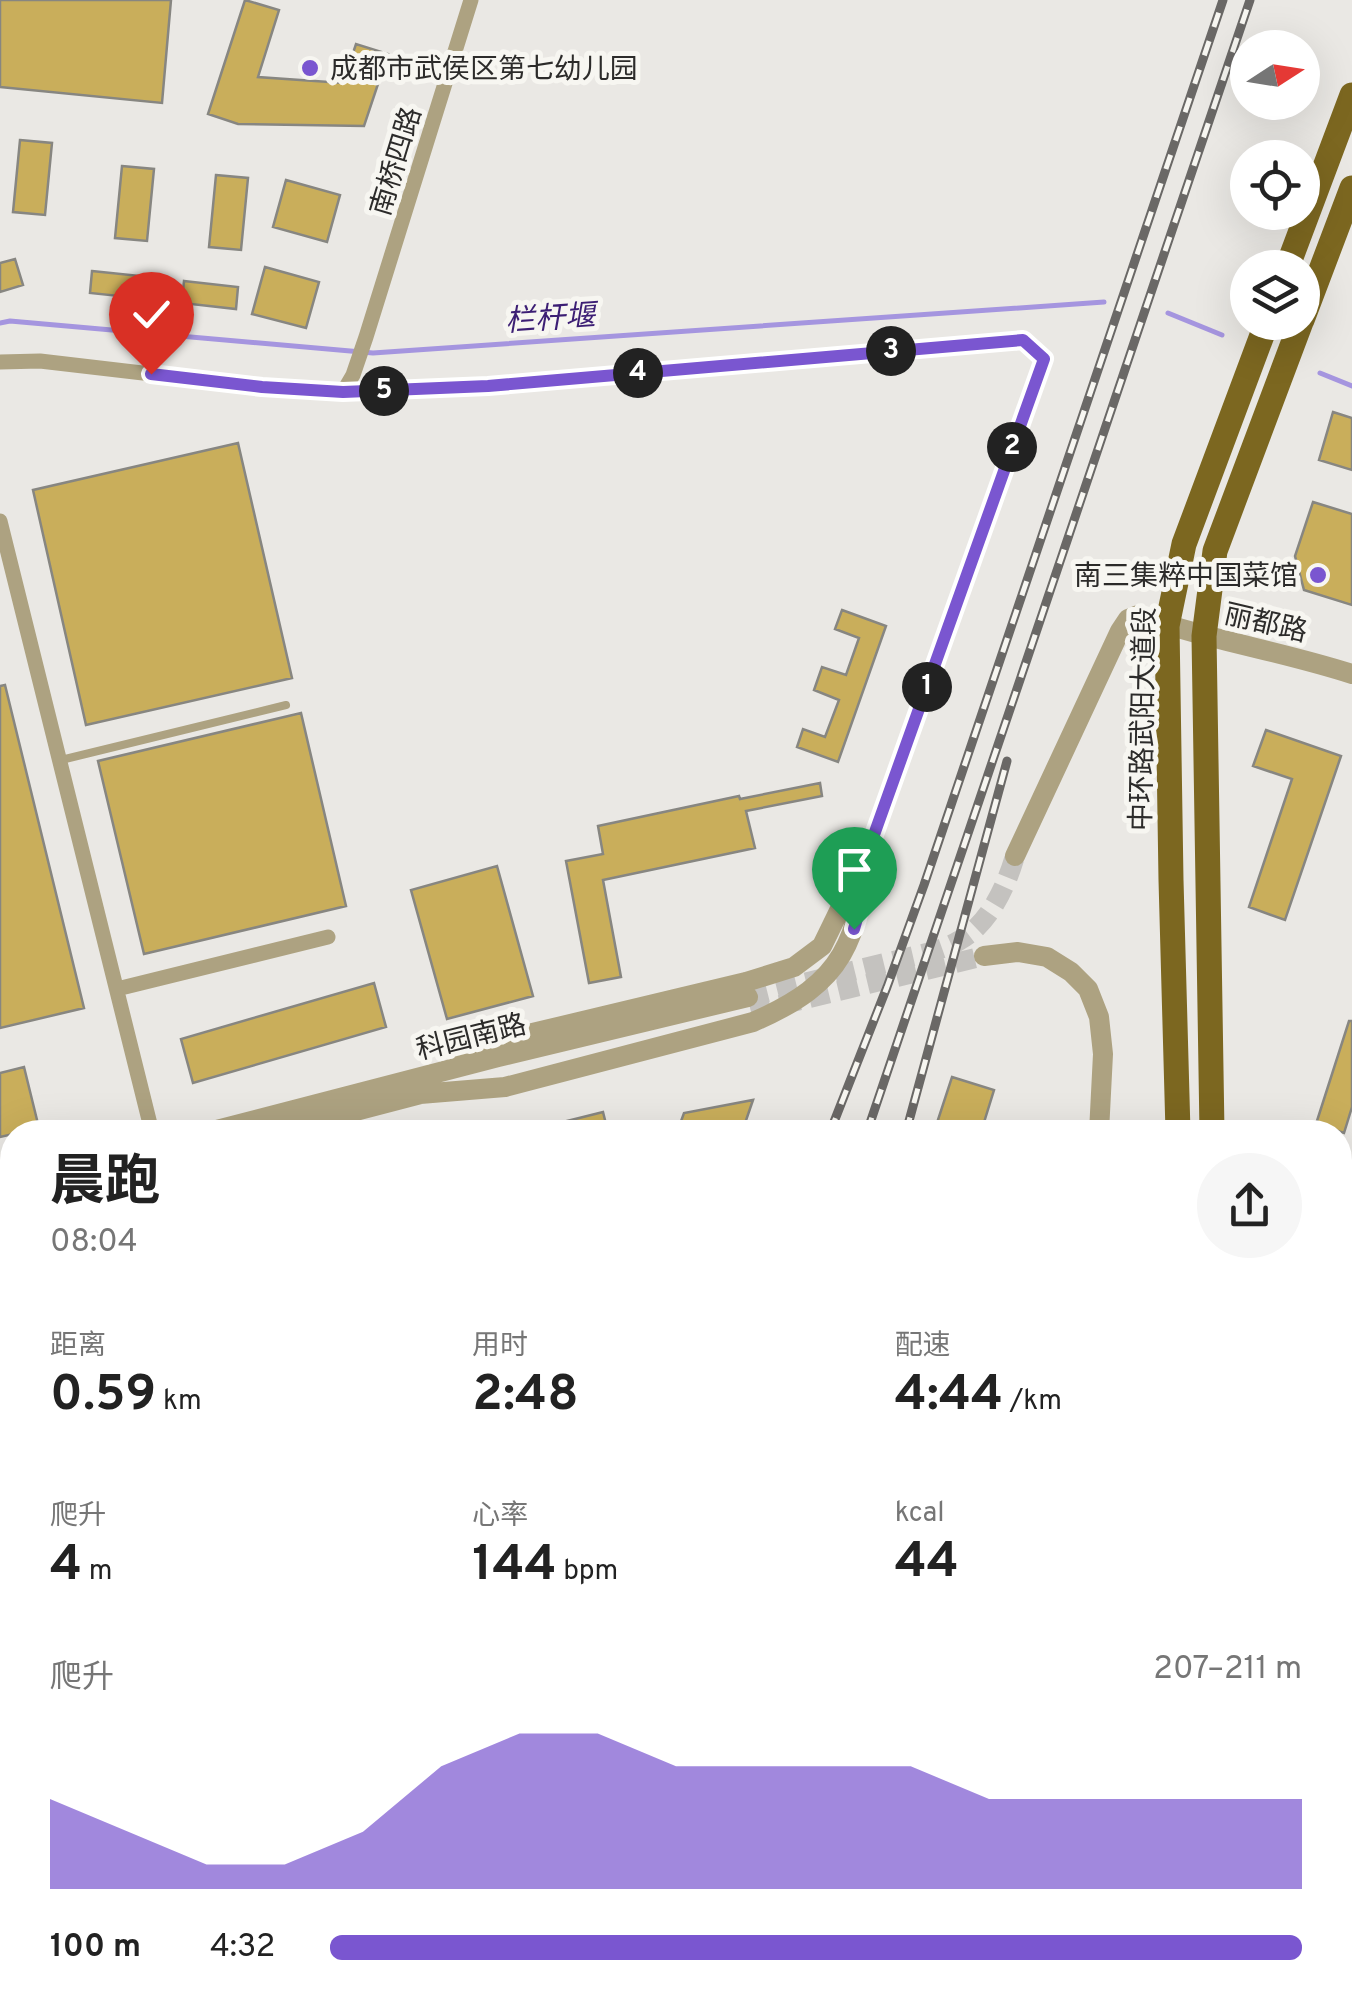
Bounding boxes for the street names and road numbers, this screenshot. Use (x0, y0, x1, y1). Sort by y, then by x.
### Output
street label: 南桥四路 (364, 103, 431, 221)
street label: 丽都路 (1220, 598, 1310, 652)
street label: 中环路武阳大道段 (1125, 607, 1165, 831)
street label: 科园南路 (413, 1008, 530, 1070)

